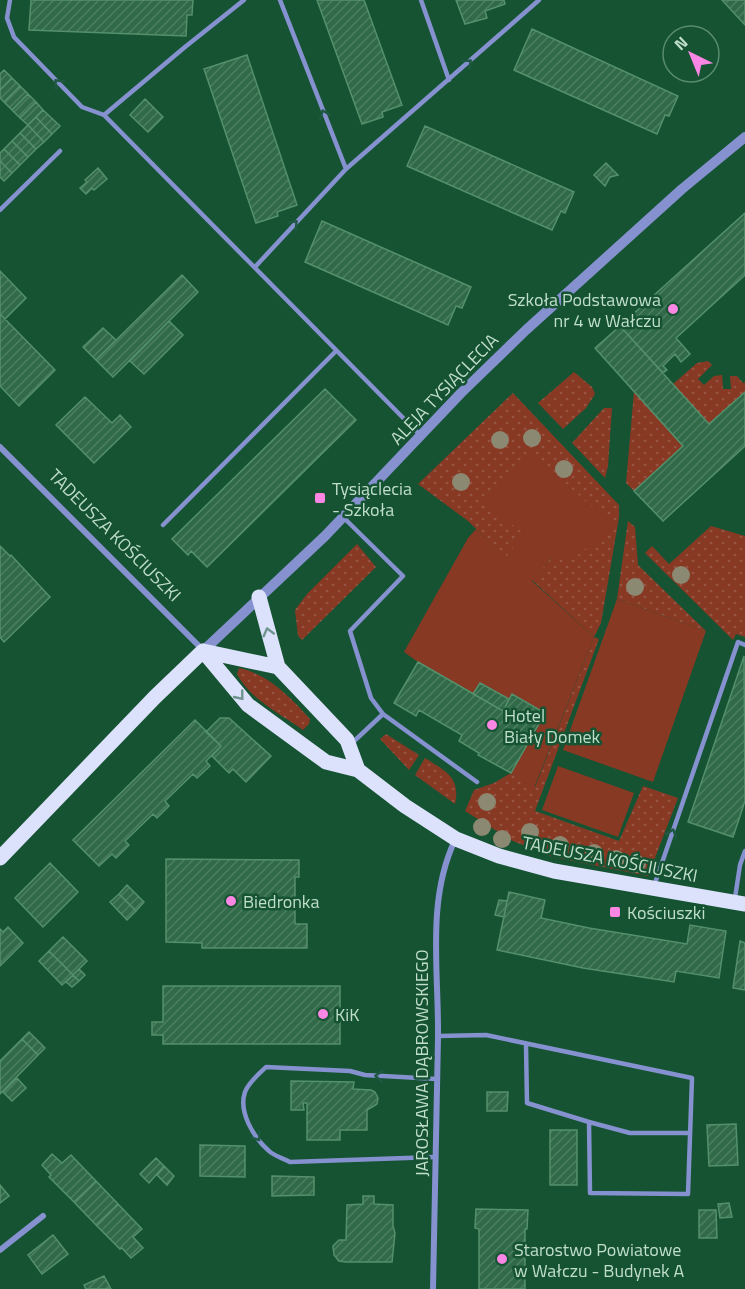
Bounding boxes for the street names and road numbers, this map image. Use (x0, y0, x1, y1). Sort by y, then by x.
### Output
street label: ALEJA TYSIĄCLECIA (384, 327, 505, 451)
street label: TADEUSZA KOŚCIUSZKI (42, 462, 188, 608)
street label: TADEUSZA KOŚCIUSZKI (520, 829, 700, 889)
street label: JAROSŁAWA DĄBROWSKIEGO (408, 949, 435, 1177)

